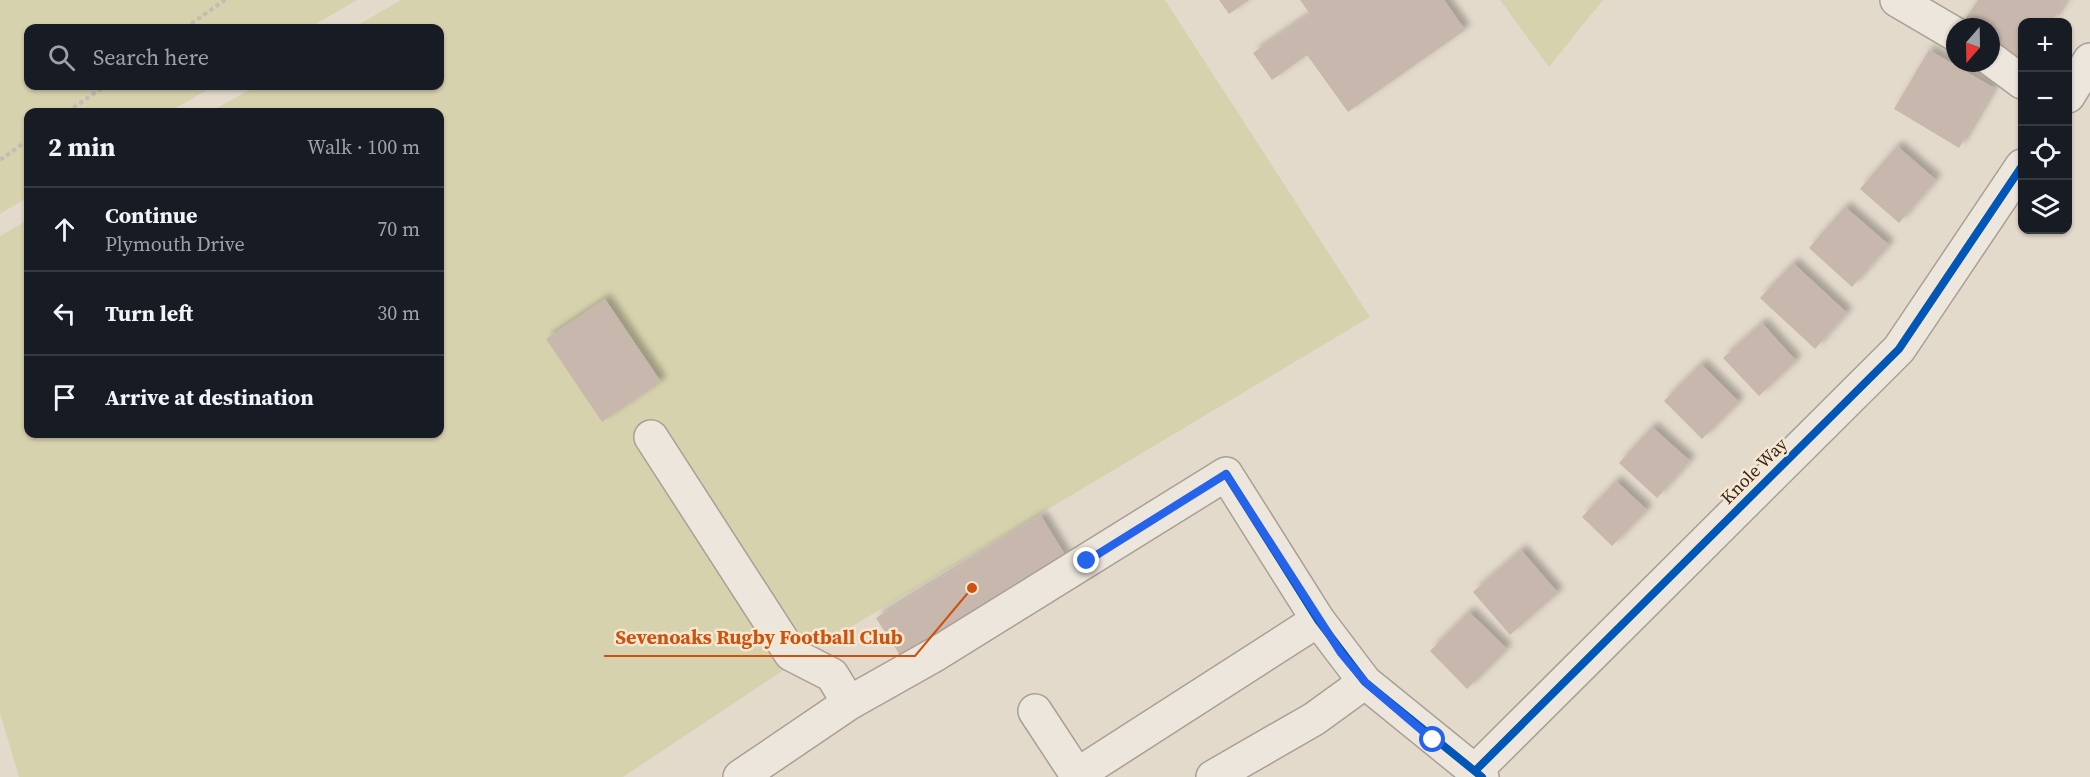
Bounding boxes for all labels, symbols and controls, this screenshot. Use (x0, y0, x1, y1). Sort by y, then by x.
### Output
north arrow (1946, 18, 2000, 72)
map controls (2018, 18, 2072, 234)
button: + (2018, 18, 2072, 72)
search box (24, 24, 444, 90)
icon: search (45, 41, 78, 74)
text: Search here (93, 42, 209, 72)
button: − (2018, 72, 2072, 126)
button: locate (2018, 126, 2072, 180)
text: 2 min (48, 129, 115, 165)
text: Walk · 100 m (307, 133, 420, 161)
button: layers (2018, 180, 2072, 234)
text: Continue (105, 200, 198, 230)
icon: ahead (48, 213, 81, 246)
text: 70 m (377, 215, 420, 243)
text: Plymouth Drive (105, 230, 245, 258)
icon: left (48, 297, 81, 330)
text: Turn left (105, 298, 193, 328)
text: 30 m (377, 299, 420, 327)
icon: arrive (48, 381, 81, 414)
text: Arrive at destination (105, 382, 314, 412)
street label: Knole Way (1715, 431, 1793, 510)
route end (1073, 547, 1099, 573)
callout: Sevenoaks Rugby Football Club (604, 618, 915, 656)
text: Sevenoaks Rugby Football Club (615, 623, 903, 651)
route start (1419, 726, 1445, 752)

